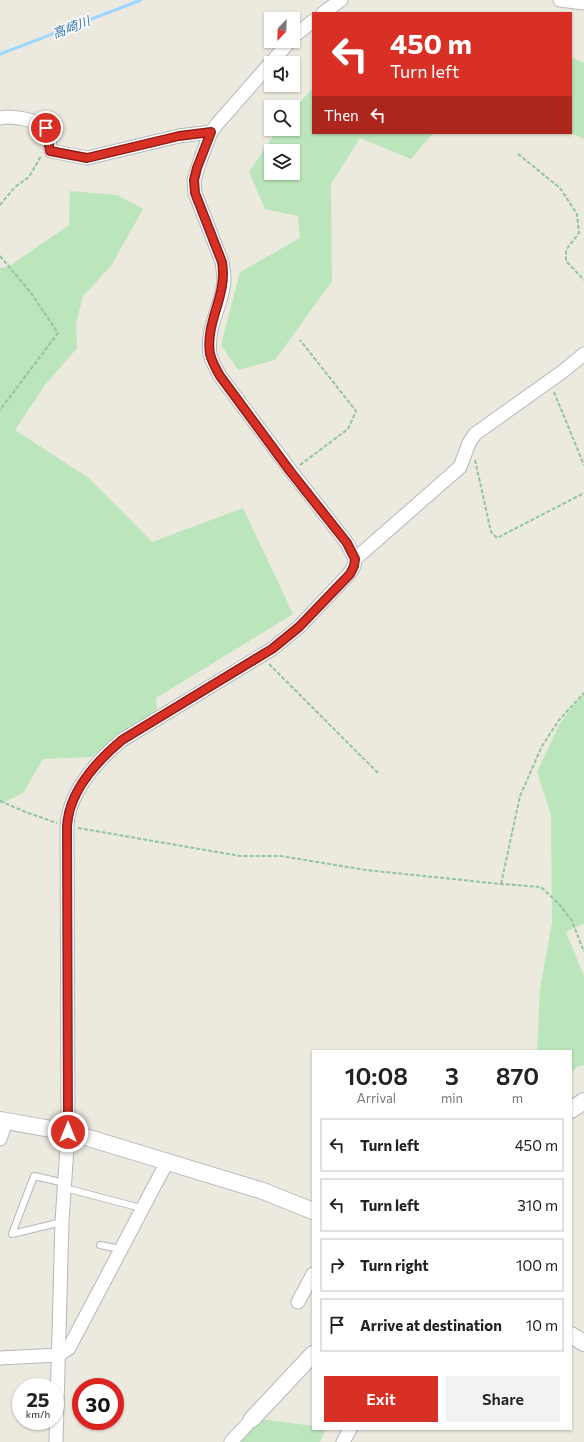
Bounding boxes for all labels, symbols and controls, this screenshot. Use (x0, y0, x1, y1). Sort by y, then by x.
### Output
water label: 高崎川 (50, 12, 94, 41)
north arrow (264, 12, 300, 48)
map controls (264, 12, 300, 180)
text: 450 m (390, 26, 472, 60)
icon: left (324, 28, 376, 80)
button: sound (264, 56, 300, 92)
text: Turn left (390, 60, 459, 82)
button: search (264, 100, 300, 136)
icon: left (367, 104, 389, 126)
text: Then (324, 106, 359, 124)
pin (29, 111, 63, 145)
icon: arrive (35, 117, 57, 139)
button: layers (264, 144, 300, 180)
text: 10:08 (345, 1061, 408, 1090)
text: 3 (445, 1061, 459, 1090)
text: 870 (496, 1061, 539, 1090)
text: Arrival (357, 1090, 396, 1106)
text: min (441, 1090, 463, 1106)
text: m (512, 1090, 523, 1106)
position arrow (47, 1111, 89, 1153)
icon: left (326, 1134, 348, 1156)
text: Turn left (360, 1136, 419, 1154)
text: 450 m (515, 1136, 558, 1154)
icon: left (326, 1194, 348, 1216)
text: Turn left (360, 1196, 419, 1214)
text: 310 m (517, 1196, 558, 1214)
icon: right (326, 1254, 348, 1276)
text: Turn right (360, 1256, 429, 1274)
text: 100 m (516, 1256, 558, 1274)
icon: arrive (326, 1314, 348, 1336)
text: Arrive at destination (360, 1316, 502, 1334)
text: 10 m (526, 1316, 558, 1334)
button: Exit (324, 1376, 438, 1422)
button: Share (446, 1376, 560, 1422)
speed limit sign: 30 (72, 1378, 124, 1430)
text: 25 (26, 1387, 50, 1411)
text: km/h (26, 1408, 50, 1420)

